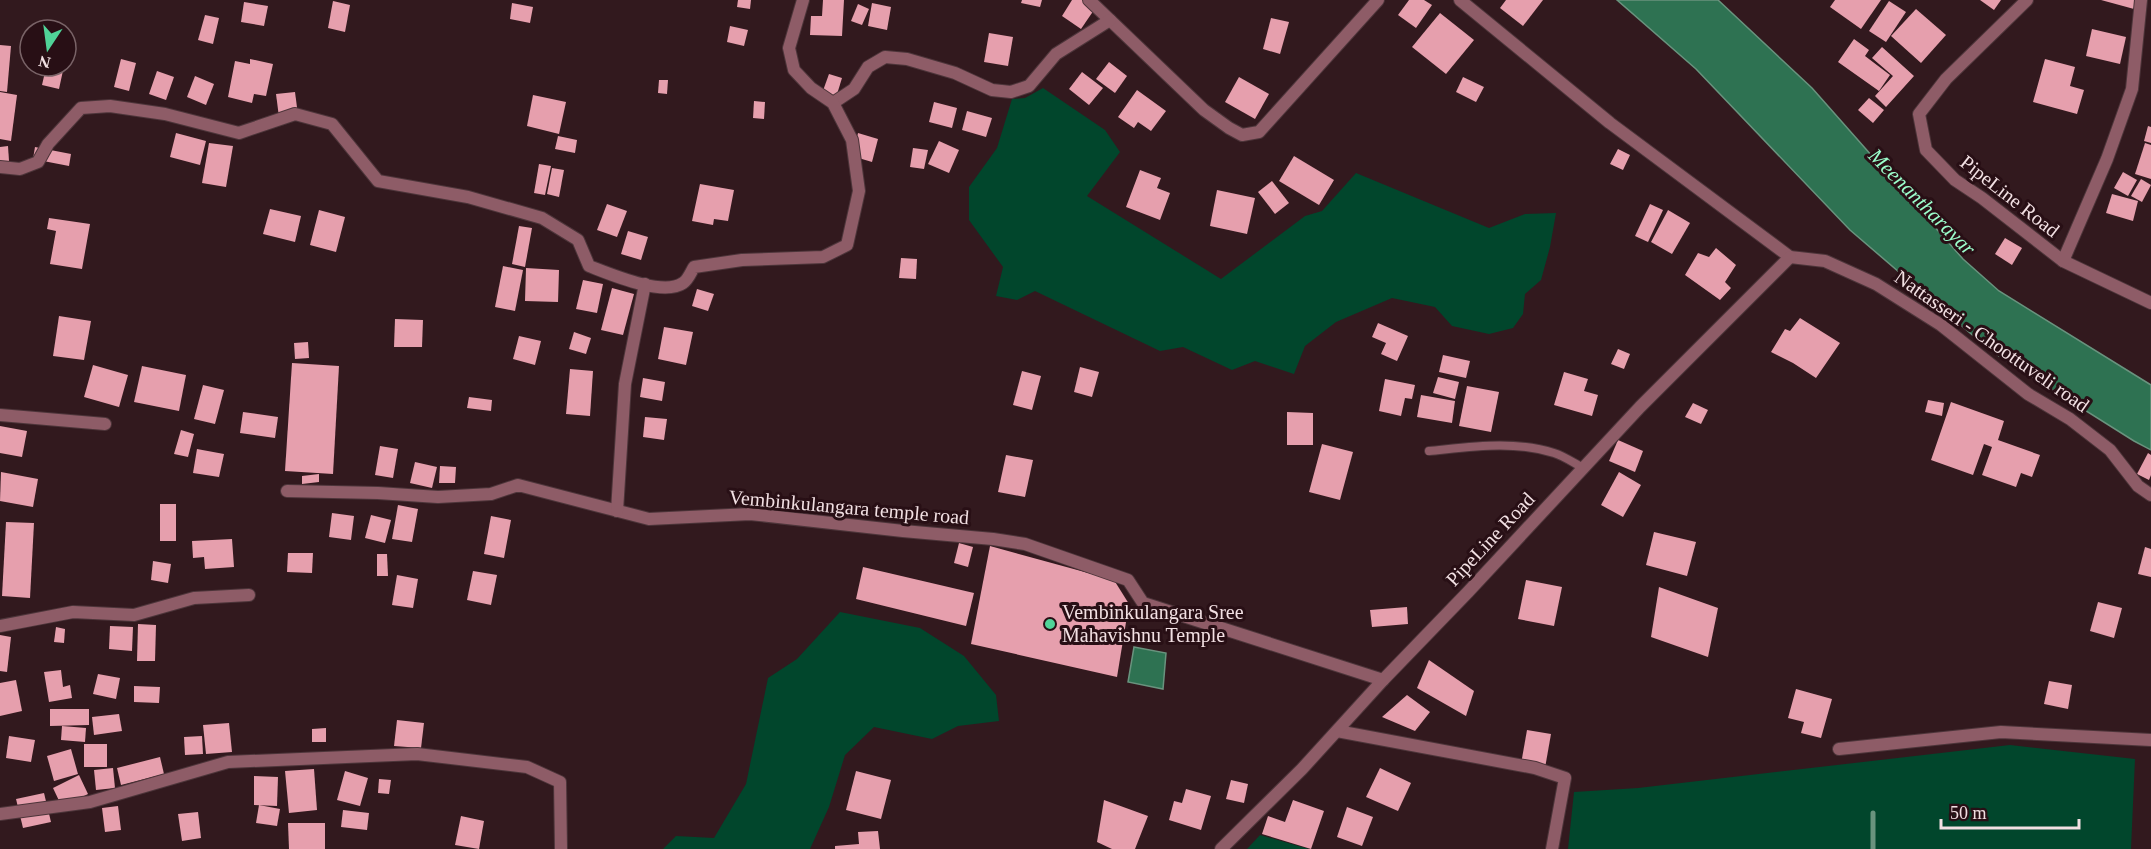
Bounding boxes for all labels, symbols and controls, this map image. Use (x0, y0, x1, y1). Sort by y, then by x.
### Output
north arrow (18, 18, 78, 78)
text: N (37, 52, 52, 72)
water label: Meenantharayar (1863, 143, 1981, 261)
street label: PipeLine Road (1956, 151, 2064, 242)
street label: Nattasseri - Choottuveli road (1891, 266, 2093, 416)
street label: Vembinkulangara temple road (728, 486, 970, 529)
street label: PipeLine Road (1441, 488, 1540, 591)
place label: Vembinkulangara Sree Mahavishnu Temple (1062, 601, 1244, 647)
marker: Vembinkulangara Sree Mahavishnu Temple (1043, 617, 1057, 631)
scale bar (1941, 792, 2079, 830)
text: 50 m (1950, 803, 1987, 823)

